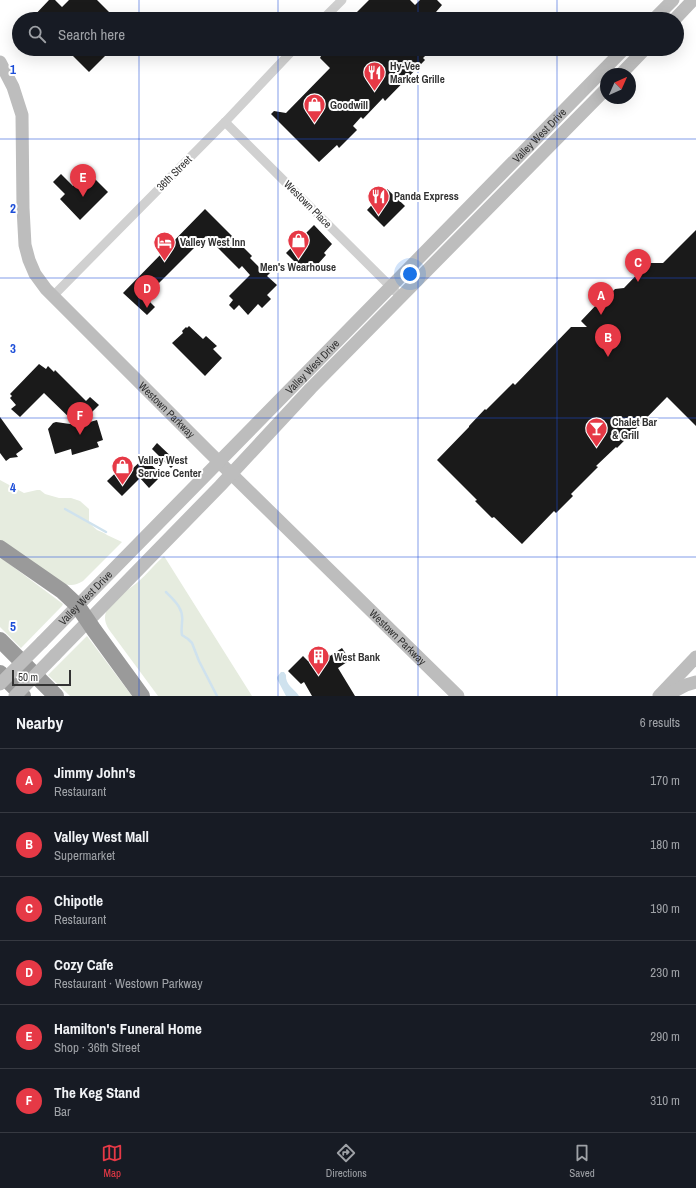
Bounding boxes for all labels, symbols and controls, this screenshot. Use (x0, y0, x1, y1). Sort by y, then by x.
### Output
search box (12, 12, 684, 56)
icon: search (26, 23, 48, 45)
text: Search here (58, 24, 125, 45)
restaurant icon: Hy-Vee Market Grille (361, 59, 387, 92)
place label: Hy-Vee Market Grille (390, 59, 445, 86)
text: 1 (10, 61, 16, 78)
north arrow (600, 68, 636, 104)
shop icon: Goodwill (301, 92, 327, 125)
place label: Goodwill (330, 98, 368, 112)
street label: Valley West Drive (509, 105, 569, 166)
street label: 36th Street (153, 152, 195, 194)
pin: E (70, 164, 96, 197)
street label: Westown Place (281, 177, 335, 231)
restaurant icon: Panda Express (366, 183, 392, 216)
place label: Panda Express (394, 189, 459, 203)
text: 2 (10, 200, 16, 217)
shop icon: Men's Wearhouse (285, 228, 311, 261)
hotel icon: Valley West Inn (152, 229, 178, 262)
place label: Valley West Inn (180, 235, 246, 249)
pin: C (625, 249, 651, 282)
place label: Men's Wearhouse (260, 260, 336, 274)
your location (400, 264, 420, 284)
pin: D (134, 275, 160, 308)
pin: A (588, 282, 614, 315)
pin: B (595, 324, 621, 357)
street label: Valley West Drive (283, 336, 342, 397)
text: 3 (10, 340, 16, 357)
street label: Westown Parkway (136, 379, 198, 441)
pin: F (67, 402, 93, 435)
bar icon: Chalet Bar & Grill (583, 415, 609, 448)
place label: Chalet Bar & Grill (612, 415, 658, 442)
shop icon: Valley West Service Center (110, 453, 136, 486)
place label: Valley West Service Center (138, 453, 202, 480)
text: 4 (10, 479, 16, 496)
street label: Valley West Drive (56, 568, 115, 628)
street label: Westown Parkway (367, 606, 430, 668)
text: 5 (10, 618, 16, 635)
building icon: West Bank (305, 644, 331, 677)
place label: West Bank (334, 650, 381, 664)
scale bar (12, 668, 71, 687)
text: 50 m (18, 670, 38, 684)
text: Nearby (16, 711, 63, 734)
text: 6 results (640, 714, 680, 731)
text: Jimmy John's (54, 762, 136, 783)
text: A (25, 772, 33, 789)
text: 170 m (650, 772, 680, 789)
text: Restaurant (54, 783, 106, 800)
text: Valley West Mall (54, 826, 149, 847)
text: B (25, 836, 33, 853)
text: 180 m (650, 836, 680, 853)
text: Supermarket (54, 847, 115, 864)
text: Chipotle (54, 890, 103, 911)
text: C (25, 900, 33, 917)
text: 190 m (650, 900, 680, 917)
text: Restaurant (54, 911, 106, 928)
text: Cozy Cafe (54, 954, 113, 975)
text: D (25, 964, 33, 981)
text: 230 m (650, 964, 680, 981)
text: Restaurant · Westown Parkway (54, 975, 203, 992)
text: Hamilton's Funeral Home (54, 1018, 202, 1039)
text: E (25, 1028, 33, 1045)
text: 290 m (650, 1028, 680, 1045)
text: Shop · 36th Street (54, 1039, 140, 1056)
text: The Keg Stand (54, 1082, 140, 1103)
text: F (26, 1092, 32, 1109)
text: 310 m (650, 1092, 680, 1109)
text: Bar (54, 1103, 71, 1120)
tab: Map (101, 1142, 123, 1180)
tab: Directions (326, 1142, 367, 1180)
tab: Saved (569, 1142, 595, 1180)

